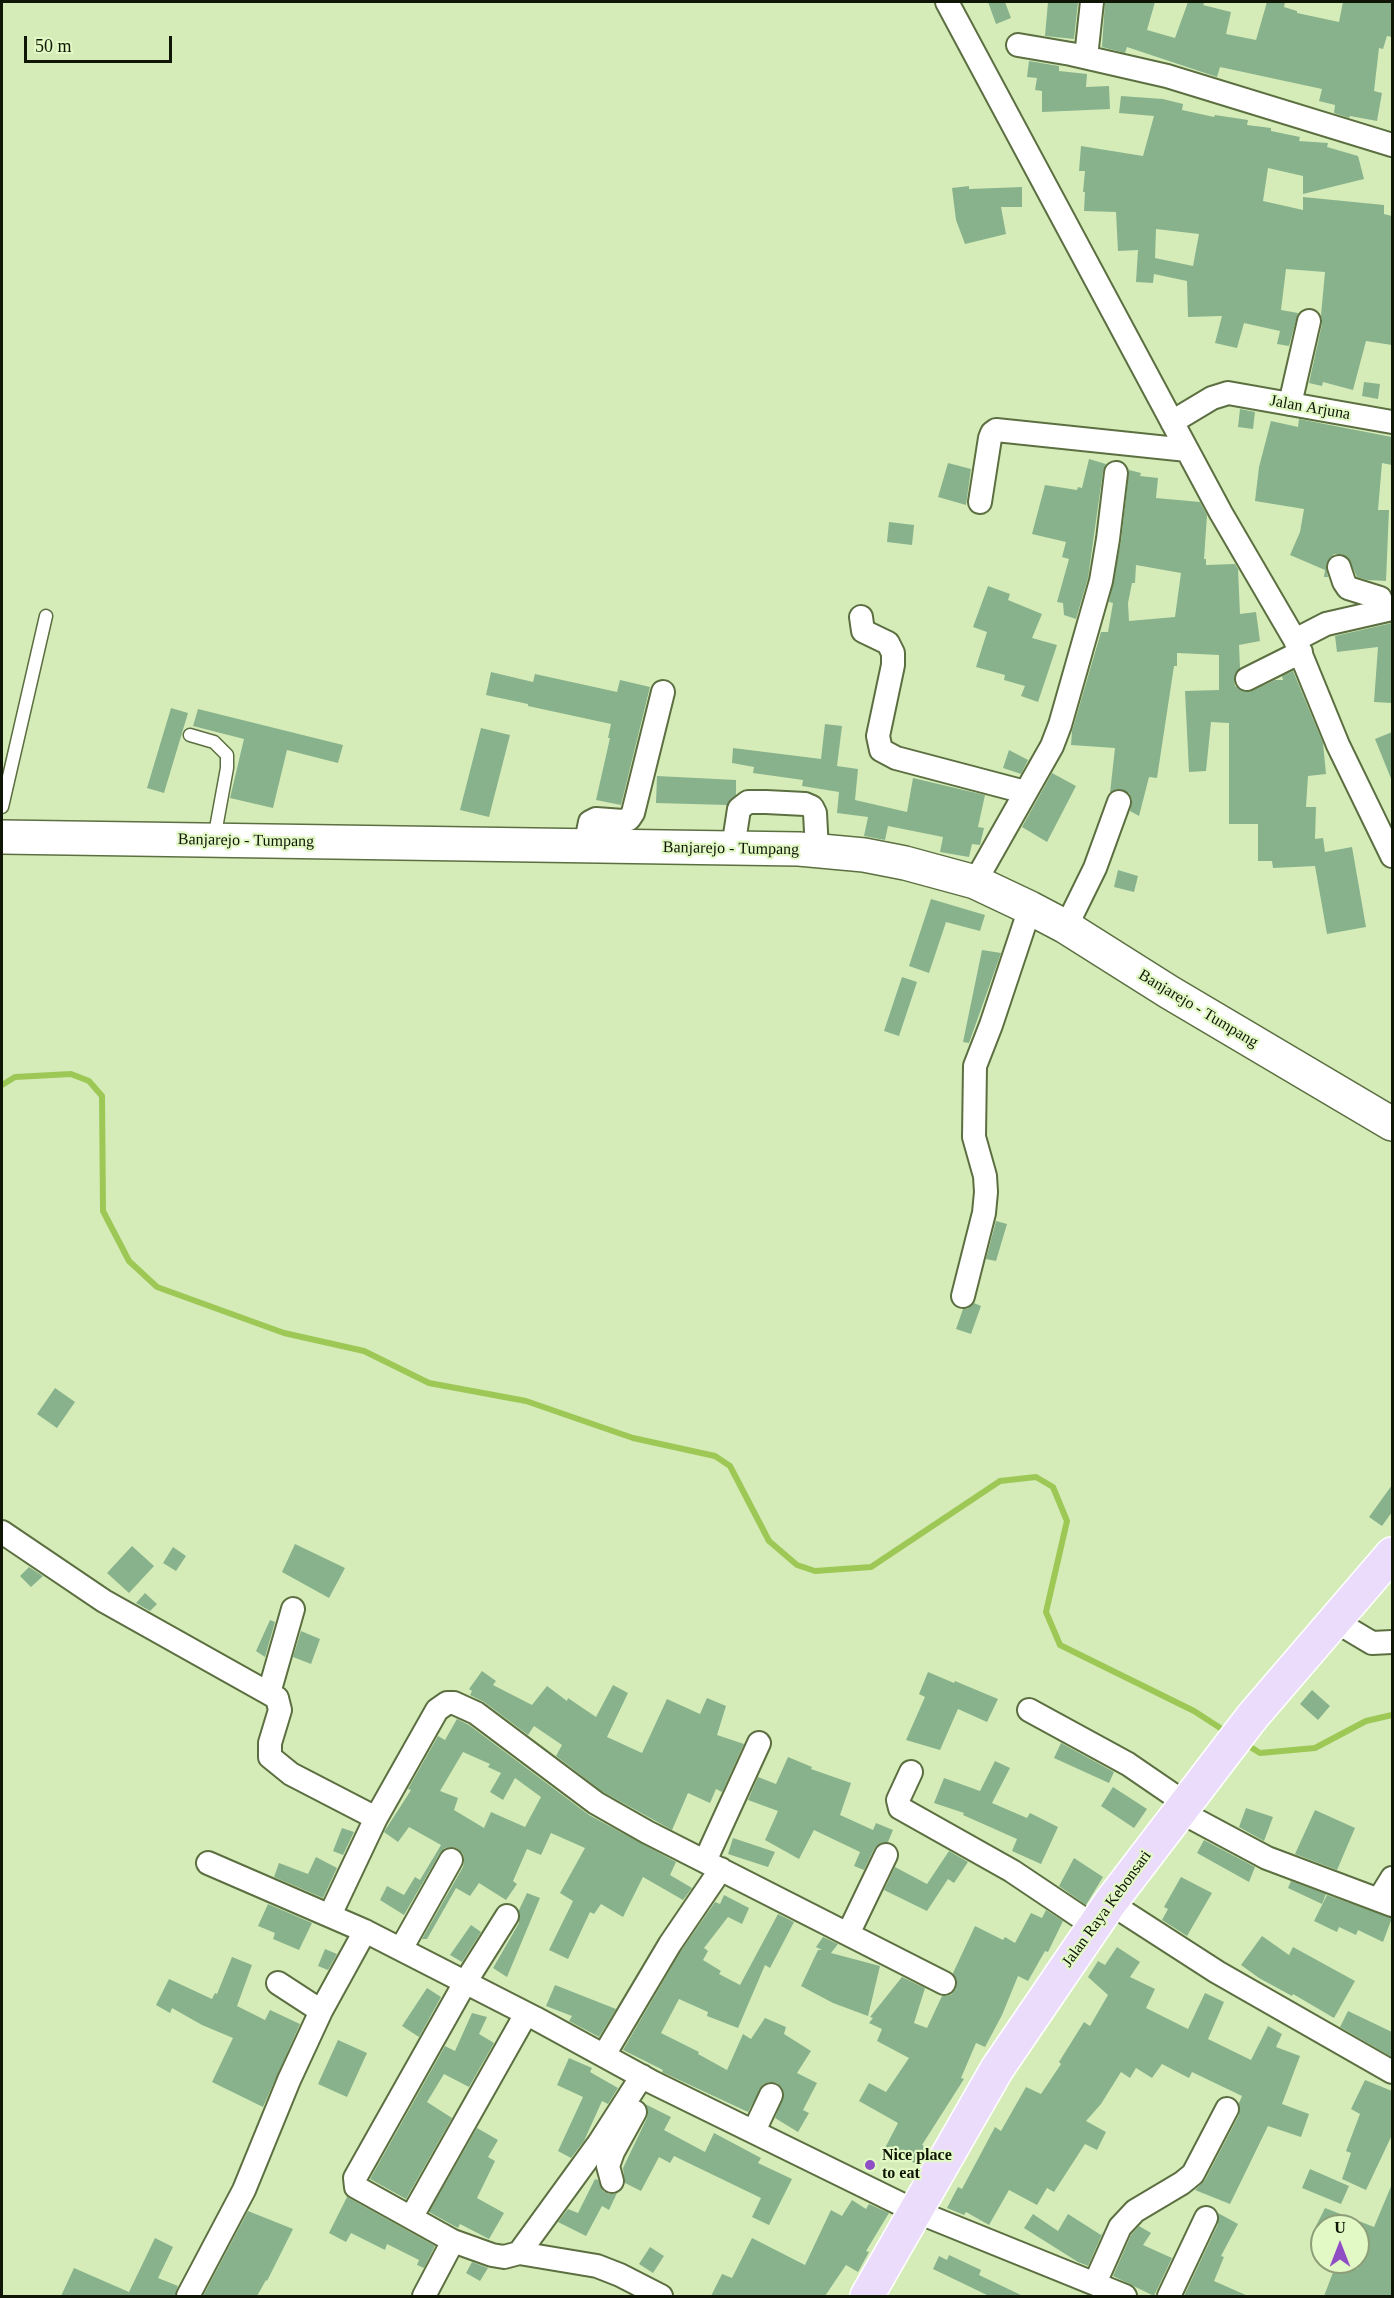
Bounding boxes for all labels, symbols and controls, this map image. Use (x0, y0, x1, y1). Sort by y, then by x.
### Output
scale bar (27, 24, 176, 62)
text: 50 m (35, 36, 72, 56)
street label: Jalan Arjuna (1268, 391, 1352, 425)
street label: Banjarejo - Tumpang (178, 830, 314, 852)
street label: Banjarejo - Tumpang (663, 838, 799, 860)
street label: Banjarejo - Tumpang (1135, 966, 1261, 1052)
street label: Jalan Raya Kebonsari (1058, 1847, 1156, 1971)
place label: Nice place to eat (882, 2146, 952, 2184)
marker: Nice place to eat (863, 2158, 877, 2172)
north arrow (1310, 2214, 1370, 2274)
text: U (1334, 2219, 1346, 2236)

